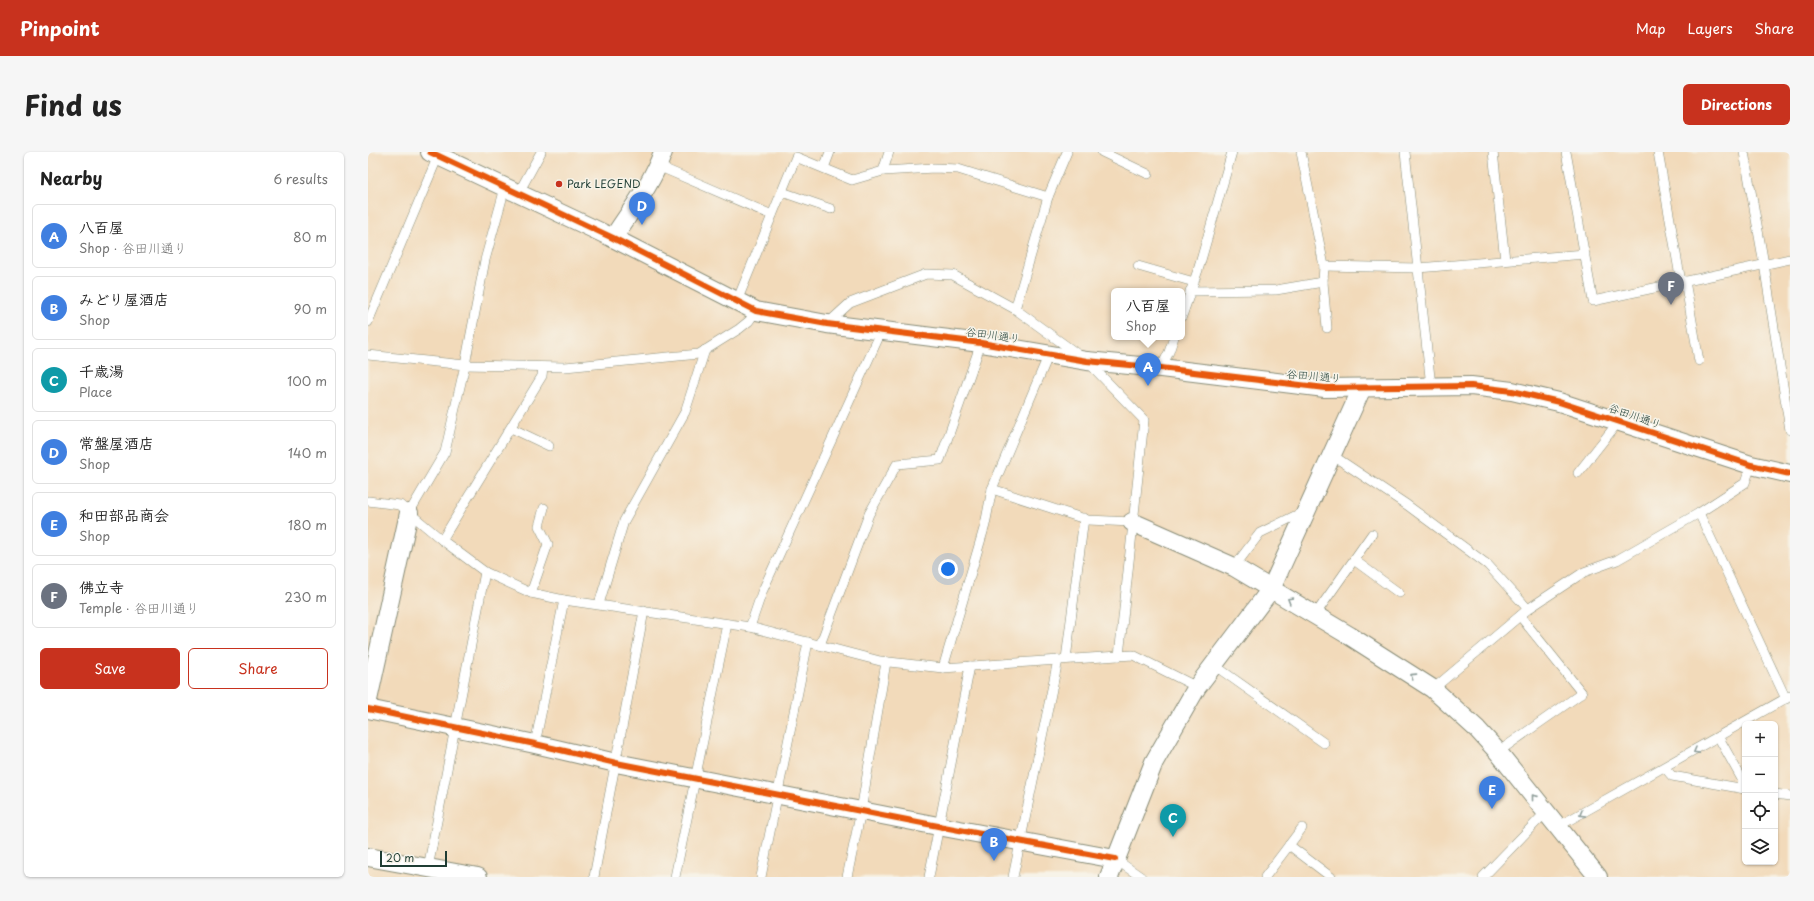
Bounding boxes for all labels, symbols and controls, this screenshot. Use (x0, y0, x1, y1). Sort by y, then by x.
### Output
text: Pinpoint (20, 14, 100, 42)
text: Map (1636, 18, 1666, 39)
text: Layers (1688, 18, 1733, 39)
text: Share (1755, 18, 1794, 39)
text: Find us (24, 83, 122, 126)
button: Directions (1683, 84, 1790, 125)
text: Nearby (40, 165, 102, 191)
text: 6 results (273, 169, 328, 188)
place label: Park LEGEND (567, 175, 641, 192)
marker: Park LEGEND (554, 179, 564, 189)
pin: D (629, 192, 655, 225)
text: 八百屋 (79, 215, 124, 238)
text: A (49, 227, 59, 246)
text: 80 m (293, 227, 327, 246)
text: Shop · 谷田川通り (79, 238, 187, 257)
pin: F (1658, 272, 1684, 305)
text: みどり屋酒店 (79, 287, 169, 310)
popup (1111, 288, 1185, 340)
text: 八百屋 (1125, 293, 1171, 316)
text: B (50, 299, 58, 318)
text: 90 m (294, 299, 327, 318)
text: Shop (79, 310, 110, 329)
text: Shop (1125, 316, 1157, 335)
street label: 谷田川通り (965, 322, 1021, 347)
pin: A (1135, 353, 1161, 386)
text: 千歳湯 (79, 359, 124, 382)
street label: 谷田川通り (1286, 365, 1342, 386)
text: C (49, 371, 59, 390)
text: 100 m (287, 371, 327, 390)
text: Place (79, 382, 112, 401)
street label: 谷田川通り (1606, 399, 1664, 433)
text: 常盤屋酒店 (79, 431, 154, 454)
text: D (49, 443, 59, 462)
text: 140 m (288, 443, 327, 462)
text: Shop (79, 454, 110, 473)
text: 和田部品商会 (79, 503, 169, 526)
text: E (50, 515, 58, 534)
text: 180 m (288, 515, 327, 534)
text: Shop (79, 526, 110, 545)
your location (938, 559, 958, 579)
text: 佛立寺 (79, 575, 124, 598)
text: F (50, 587, 58, 606)
text: 230 m (285, 587, 327, 606)
text: Temple · 谷田川通り (79, 598, 199, 617)
one-way arrow (1287, 598, 1294, 605)
button: Save (40, 648, 180, 689)
button: Share (188, 648, 328, 689)
one-way arrow (1410, 674, 1417, 681)
map controls (1742, 721, 1778, 865)
button: + (1742, 721, 1778, 757)
one-way arrow (1692, 746, 1700, 753)
button: − (1742, 757, 1778, 793)
pin: E (1479, 776, 1505, 809)
button: locate (1742, 793, 1778, 829)
one-way arrow (1531, 794, 1538, 801)
pin: C (1160, 804, 1186, 837)
one-way arrow (1579, 809, 1586, 816)
pin: B (981, 828, 1007, 861)
button: layers (1742, 829, 1778, 865)
scale bar (380, 849, 447, 868)
text: 20 m (386, 849, 414, 866)

